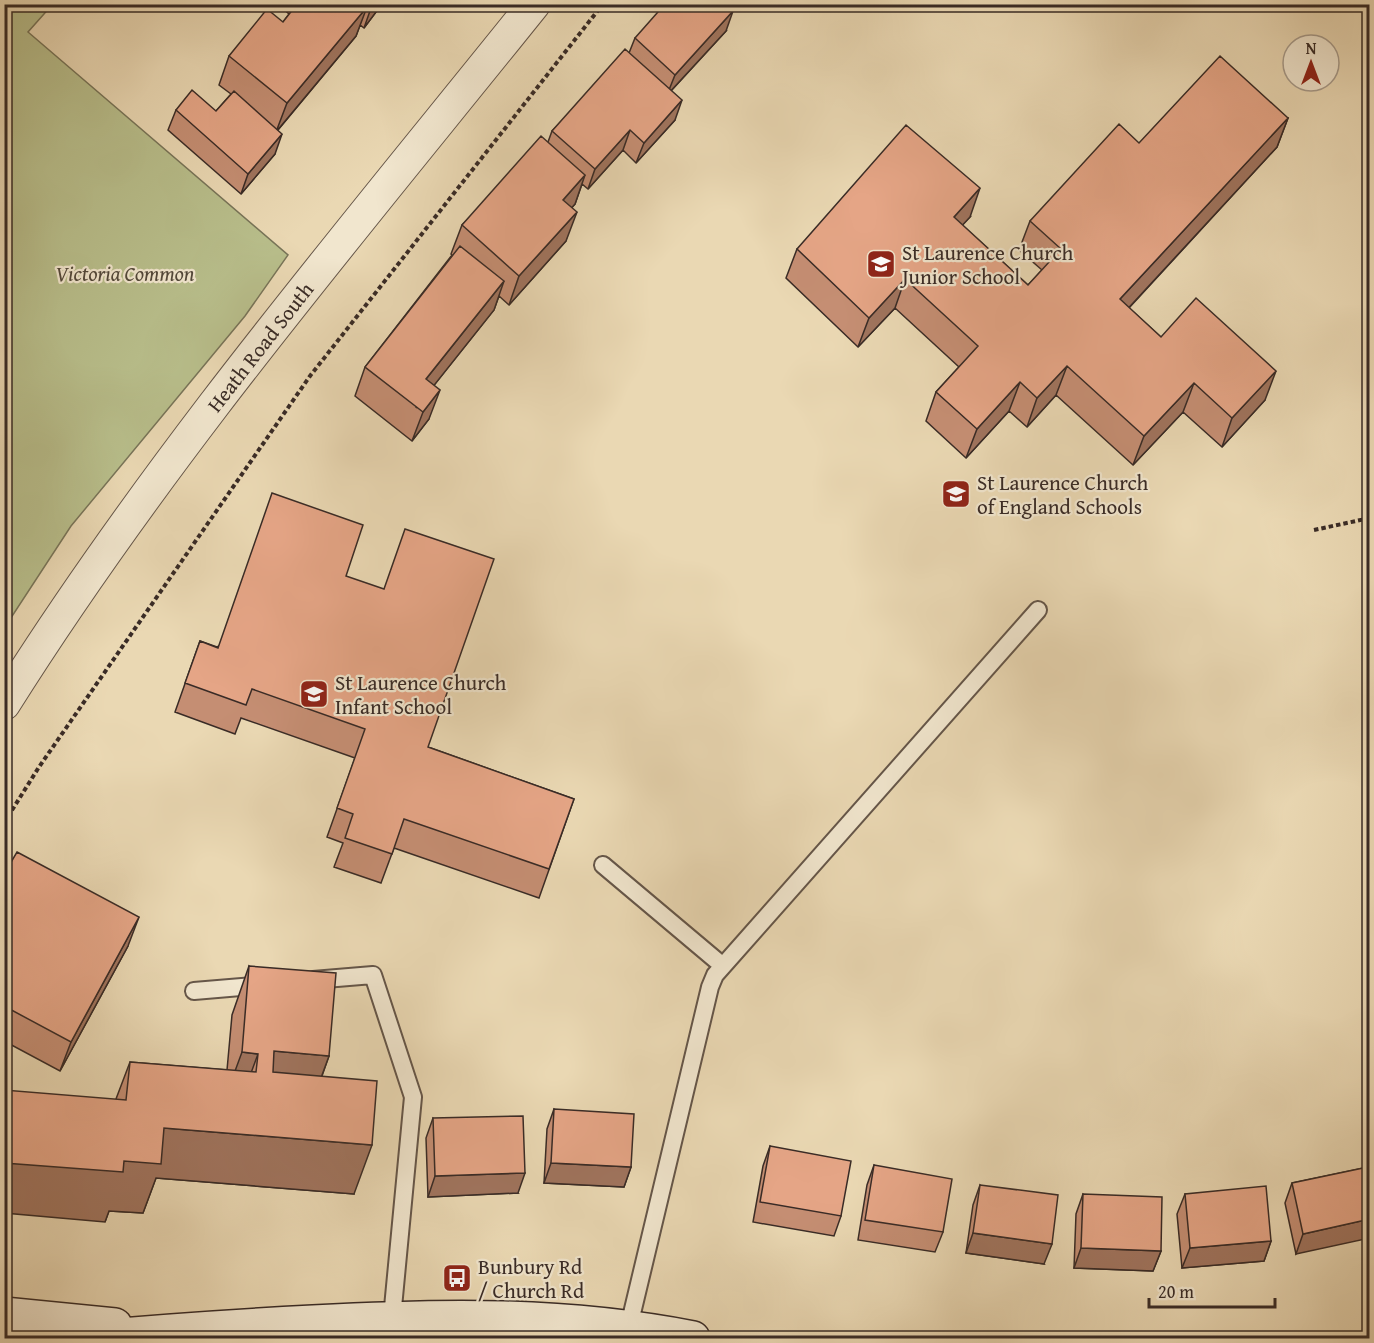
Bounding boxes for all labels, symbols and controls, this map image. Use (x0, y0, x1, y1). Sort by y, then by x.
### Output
north arrow (1281, 33, 1341, 93)
text: N (1306, 36, 1317, 60)
place label: St Laurence Church Junior School (899, 237, 1073, 292)
school or university icon: St Laurence Church Junior School (865, 248, 897, 280)
park label: Victoria Common (55, 258, 195, 289)
street label: Heath Road South (199, 275, 321, 419)
place label: St Laurence Church of England Schools (977, 467, 1148, 522)
school or university icon: St Laurence Church of England Schools (940, 478, 972, 510)
place label: St Laurence Church Infant School (335, 667, 506, 722)
school or university icon: St Laurence Church Infant School (298, 678, 330, 710)
place label: Bunbury Rd / Church Rd (478, 1251, 585, 1306)
bus stop icon: Bunbury Rd / Church Rd (441, 1262, 473, 1294)
scale bar (1149, 1271, 1275, 1309)
text: 20 m (1158, 1278, 1194, 1305)

